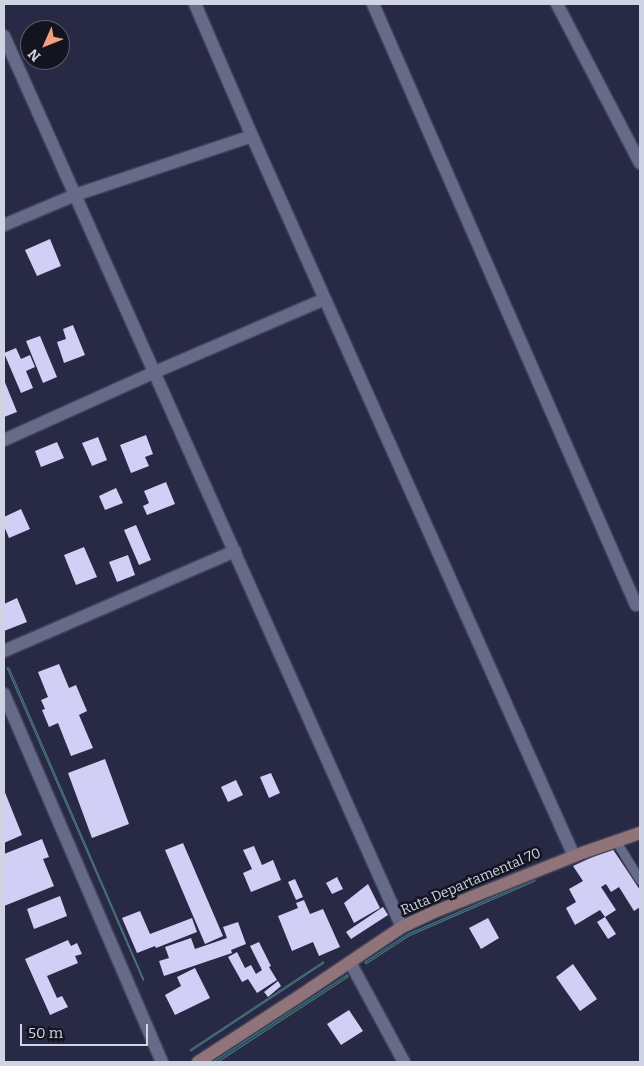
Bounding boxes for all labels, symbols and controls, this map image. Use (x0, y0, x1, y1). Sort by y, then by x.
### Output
north arrow (20, 20, 70, 70)
text: N (25, 45, 44, 65)
street label: Ruta Departamental 70 (398, 845, 544, 919)
scale bar (22, 1014, 150, 1046)
text: 50 m (28, 1024, 63, 1042)

